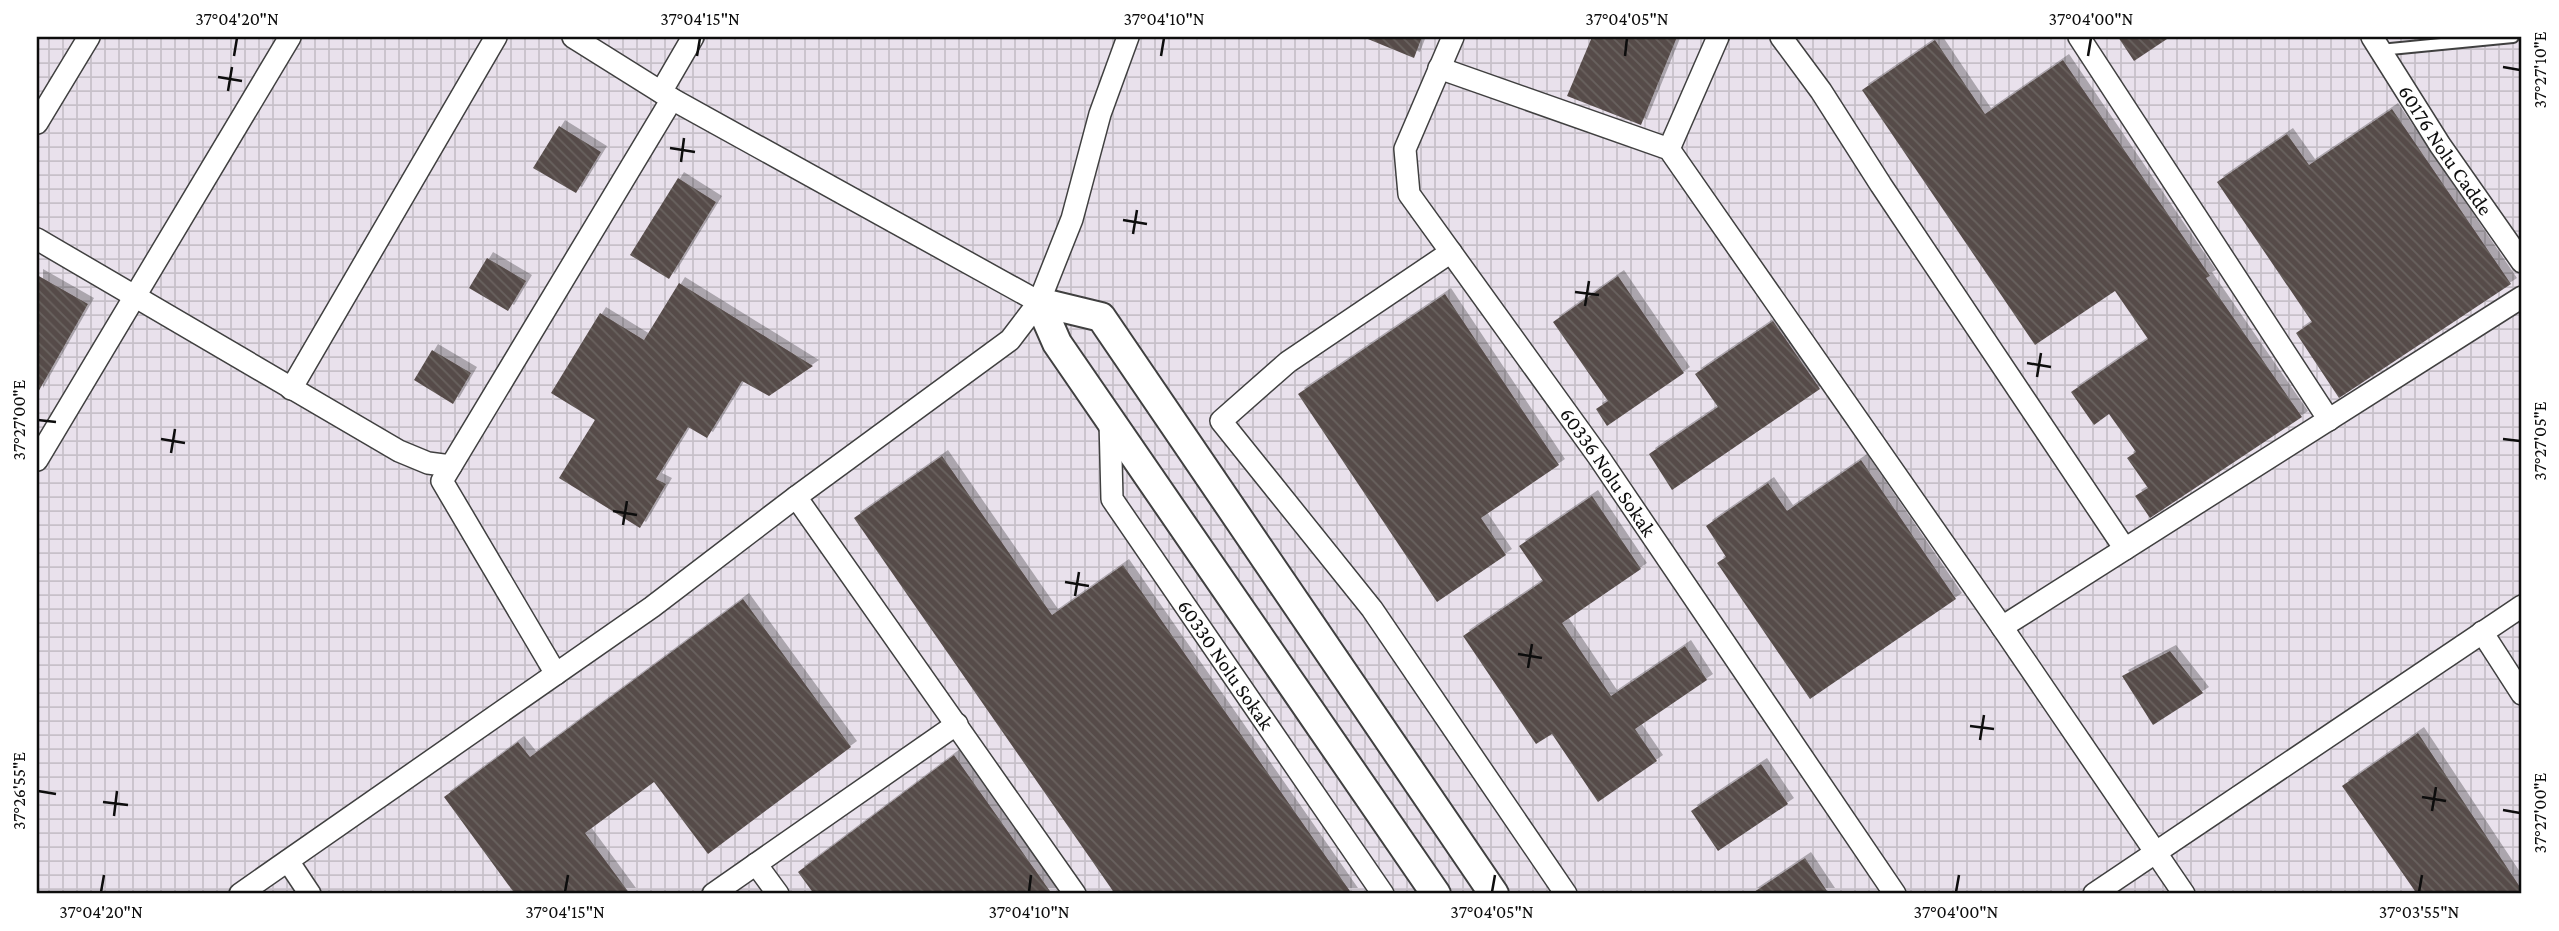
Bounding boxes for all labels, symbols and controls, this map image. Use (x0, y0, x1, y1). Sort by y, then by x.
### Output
text: 37°04'20"N (195, 9, 279, 29)
text: 37°04'15"N (660, 9, 740, 29)
text: 37°04'10"N (1123, 9, 1205, 29)
text: 37°04'05"N (1585, 9, 1669, 29)
text: 37°04'00"N (2049, 9, 2134, 29)
text: 37°27'10"E (2530, 31, 2550, 109)
street label: 60176 Nolu Cadde (2393, 81, 2498, 220)
text: 37°27'00"E (9, 379, 29, 460)
text: 37°27'05"E (2530, 401, 2550, 481)
street label: 60336 Nolu Sokak (1555, 403, 1661, 541)
street label: 60330 Nolu Sokak (1173, 595, 1279, 734)
text: 37°26'55"E (9, 752, 29, 830)
text: 37°27'00"E (2530, 772, 2550, 853)
text: 37°04'20"N (59, 902, 143, 922)
text: 37°04'15"N (525, 902, 605, 922)
text: 37°04'10"N (988, 902, 1070, 922)
text: 37°04'05"N (1450, 902, 1534, 922)
text: 37°04'00"N (1914, 902, 1999, 922)
text: 37°03'55"N (2379, 902, 2460, 922)

